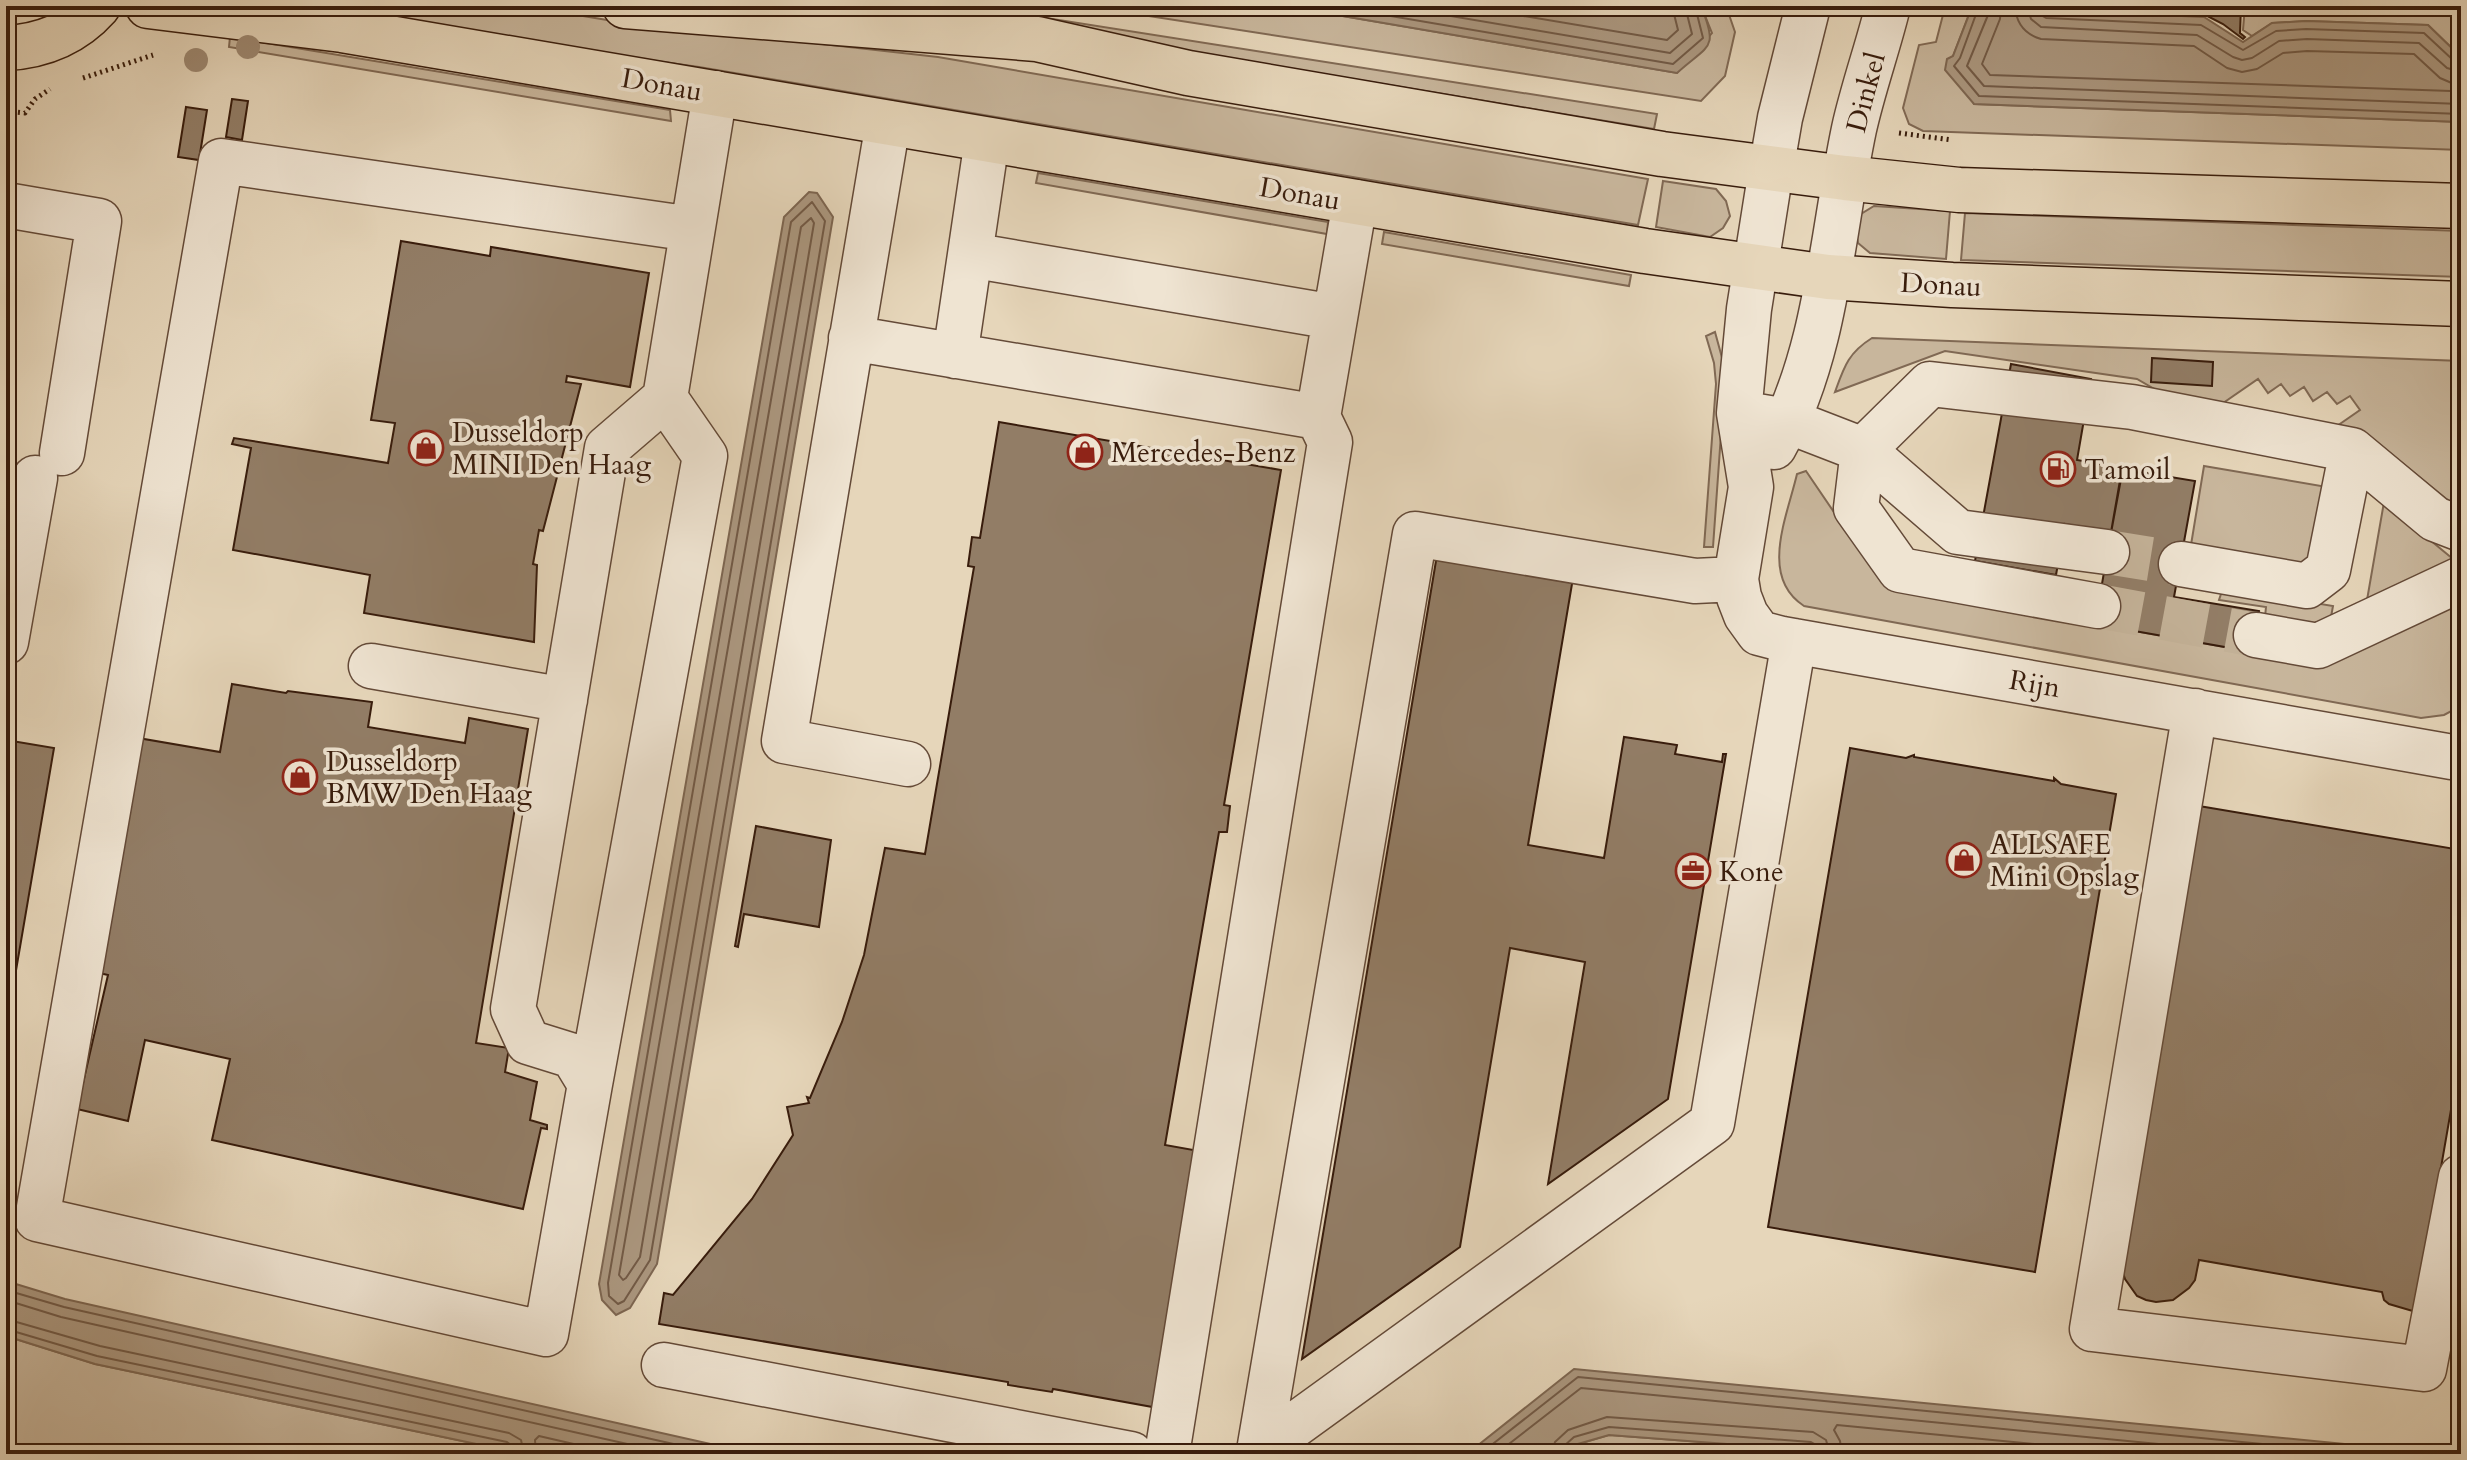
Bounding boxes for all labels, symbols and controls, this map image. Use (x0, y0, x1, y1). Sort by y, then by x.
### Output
street label: Dinkel (1837, 48, 1895, 136)
street label: Donau (619, 59, 705, 111)
street label: Donau (1257, 168, 1343, 220)
street label: Donau (1899, 264, 1983, 306)
place label: Dusseldorp MINI Den Haag (452, 414, 651, 484)
shop icon: Dusseldorp MINI Den Haag (407, 429, 445, 467)
shop icon: Mercedes-Benz (1066, 433, 1104, 471)
place label: Mercedes-Benz (1111, 434, 1296, 472)
fuel station icon: Tamoil (2039, 450, 2077, 488)
place label: Tamoil (2084, 451, 2170, 489)
street label: Rijn (2006, 661, 2063, 707)
place label: Dusseldorp BMW Den Haag (326, 743, 532, 813)
shop icon: Dusseldorp BMW Den Haag (281, 758, 319, 796)
place label: ALLSAFE Mini Opslag (1990, 826, 2139, 896)
shop icon: ALLSAFE Mini Opslag (1945, 841, 1983, 879)
office icon: Kone (1674, 852, 1712, 890)
place label: Kone (1719, 853, 1784, 891)

